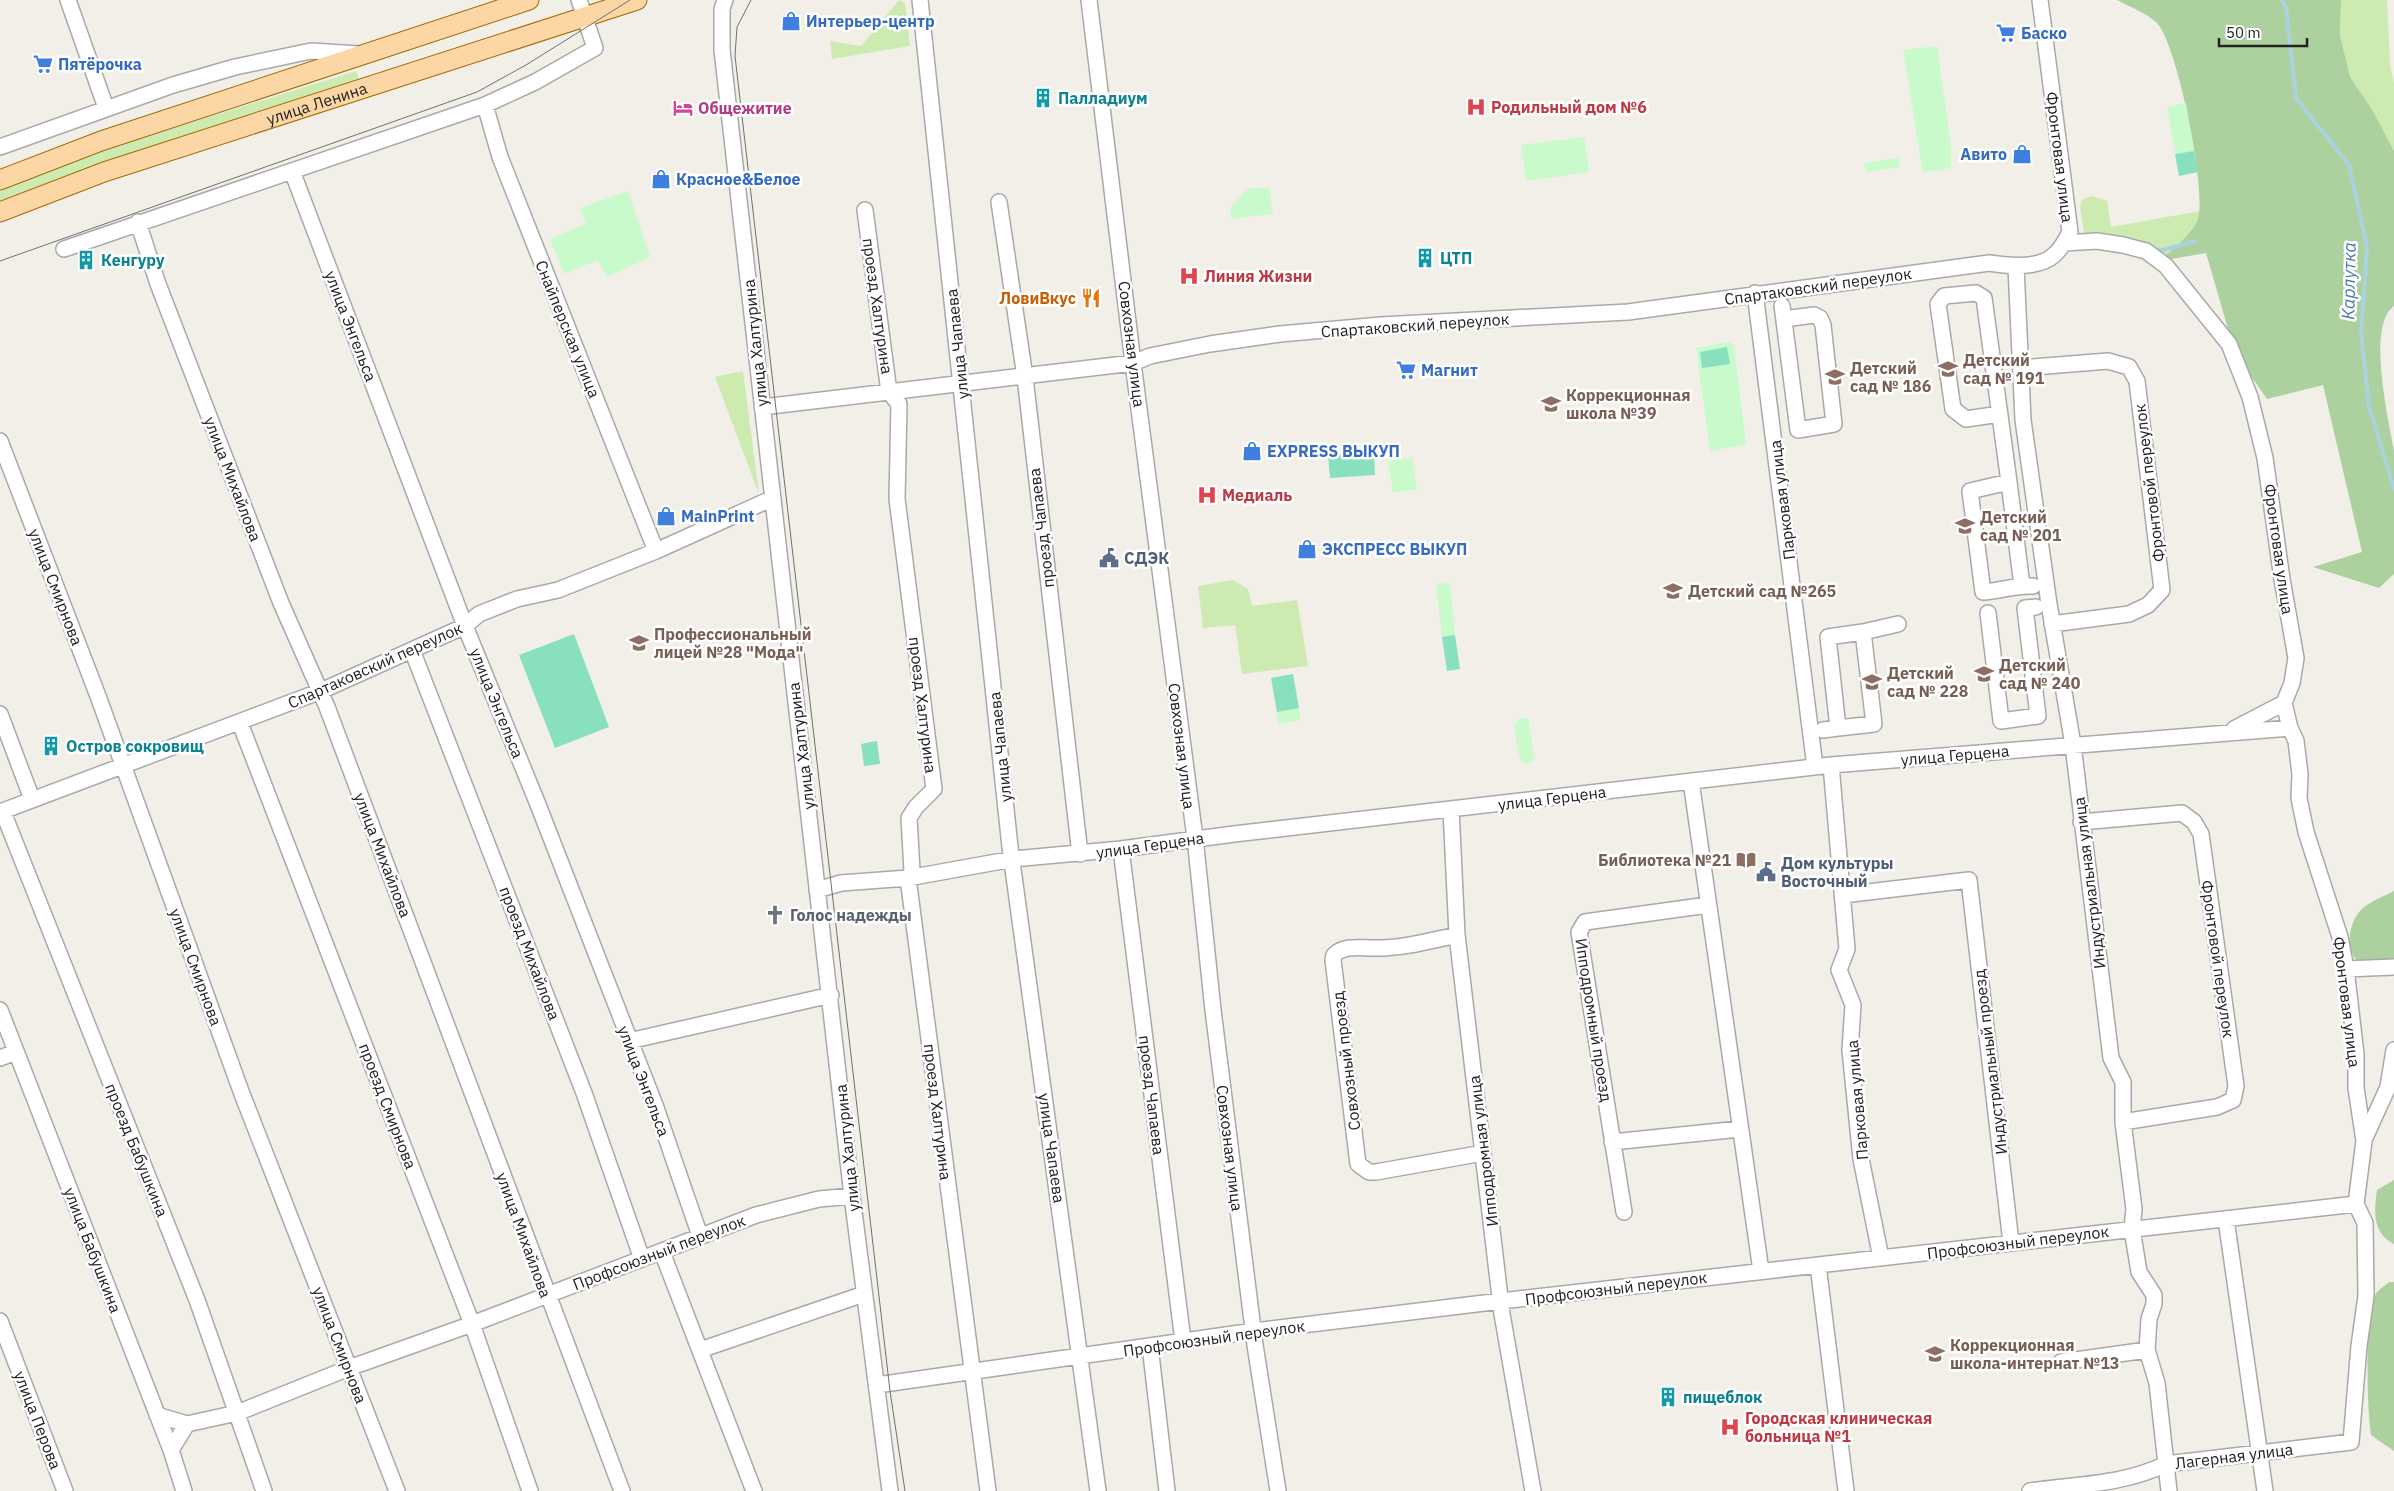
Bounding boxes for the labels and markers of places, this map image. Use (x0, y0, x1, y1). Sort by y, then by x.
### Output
shop icon: Интерьер-центр (780, 10, 802, 32)
place label: Интерьер-центр (806, 11, 935, 31)
supermarket icon: Баско (1995, 22, 2017, 44)
place label: Баско (2021, 23, 2067, 43)
supermarket icon: Пятёрочка (32, 53, 54, 75)
place label: Пятёрочка (58, 54, 142, 74)
building icon: Палладиум (1032, 87, 1054, 109)
place label: Палладиум (1058, 88, 1148, 108)
hospital icon: Родильный дом №6 (1465, 96, 1487, 118)
hotel icon: Общежитие (672, 97, 694, 119)
place label: Родильный дом №6 (1491, 97, 1647, 117)
place label: Общежитие (698, 98, 792, 118)
shop icon: Авито (2011, 143, 2033, 165)
place label: Авито (1960, 144, 2007, 164)
shop icon: Красное&Белое (650, 168, 672, 190)
place label: Красное&Белое (676, 169, 800, 189)
building icon: ЦТП (1414, 247, 1436, 269)
place label: ЦТП (1440, 248, 1472, 268)
building icon: Кенгуру (75, 249, 97, 271)
place label: Кенгуру (101, 250, 165, 270)
hospital icon: Линия Жизни (1178, 265, 1200, 287)
place label: Линия Жизни (1204, 266, 1312, 286)
restaurant icon: ЛовиВкус (1080, 287, 1102, 309)
place label: ЛовиВкус (999, 288, 1076, 308)
place label: Детский сад № 191 (1963, 350, 2045, 388)
place label: Детский сад № 186 (1850, 358, 1932, 396)
school or university icon: Детский сад № 191 (1937, 358, 1959, 380)
supermarket icon: Магнит (1395, 359, 1417, 381)
place label: Магнит (1421, 360, 1478, 380)
school or university icon: Детский сад № 186 (1824, 366, 1846, 388)
place label: Коррекционная школа №39 (1566, 385, 1691, 423)
school or university icon: Коррекционная школа №39 (1540, 393, 1562, 415)
shop icon: EXPRESS ВЫКУП (1241, 440, 1263, 462)
place label: EXPRESS ВЫКУП (1267, 441, 1400, 461)
hospital icon: Медиаль (1196, 484, 1218, 506)
place label: Медиаль (1222, 485, 1292, 505)
shop icon: MainPrint (655, 505, 677, 527)
place label: MainPrint (681, 506, 754, 526)
place label: Детский сад № 201 (1980, 507, 2062, 545)
school or university icon: Детский сад № 201 (1954, 515, 1976, 537)
shop icon: ЭКСПРЕСС ВЫКУП (1296, 538, 1318, 560)
place label: ЭКСПРЕСС ВЫКУП (1322, 539, 1467, 559)
public building icon: СДЭК (1098, 547, 1120, 569)
place label: СДЭК (1124, 548, 1169, 568)
school or university icon: Детский сад №265 (1662, 580, 1684, 602)
place label: Детский сад №265 (1688, 581, 1837, 601)
place label: Профессиональный лицей №28 "Мода" (654, 624, 812, 662)
school or university icon: Профессиональный лицей №28 "Мода" (628, 632, 650, 654)
place label: Детский сад № 240 (1999, 655, 2081, 693)
place label: Детский сад № 228 (1887, 663, 1968, 701)
school or university icon: Детский сад № 240 (1973, 663, 1995, 685)
school or university icon: Детский сад № 228 (1861, 671, 1883, 693)
building icon: Остров сокровищ (40, 735, 62, 757)
place label: Остров сокровищ (66, 736, 204, 756)
library icon: Библиотека №21 (1735, 849, 1757, 871)
place label: Библиотека №21 (1598, 850, 1731, 870)
place label: Дом культуры Восточный (1781, 853, 1893, 891)
public building icon: Дом культуры Восточный (1755, 861, 1777, 883)
church icon: Голос надежды (764, 904, 786, 926)
place label: Голос надежды (790, 905, 912, 925)
place label: Коррекционная школа-интернат №13 (1950, 1335, 2119, 1373)
school or university icon: Коррекционная школа-интернат №13 (1924, 1343, 1946, 1365)
building icon: пищеблок (1657, 1386, 1679, 1408)
place label: пищеблок (1683, 1387, 1763, 1407)
place label: Городская клиническая больница №1 (1745, 1408, 1932, 1446)
hospital icon: Городская клиническая больница №1 (1719, 1416, 1741, 1438)

